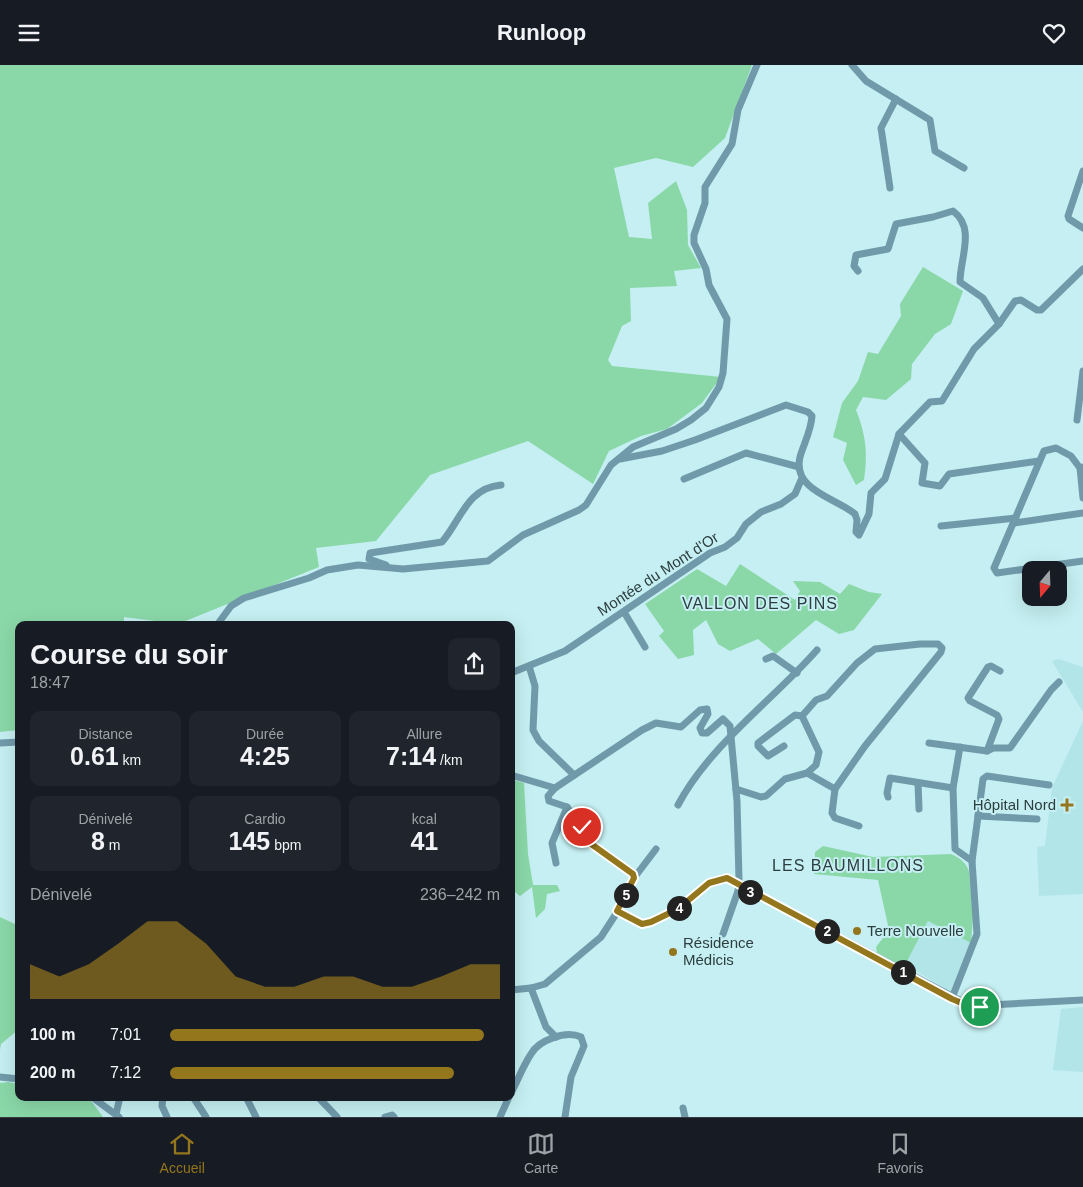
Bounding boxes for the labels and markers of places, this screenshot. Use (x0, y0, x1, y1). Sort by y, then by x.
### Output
place label: Hôpital Nord (973, 796, 1056, 813)
marker: Hôpital Nord (1060, 798, 1074, 812)
pin (561, 806, 603, 848)
pin: 3 (738, 879, 762, 905)
pin: 5 (614, 883, 638, 907)
pin: 4 (666, 895, 692, 921)
pin: 2 (814, 919, 840, 943)
place label: Terre Nouvelle (867, 922, 964, 939)
marker: Terre Nouvelle (851, 925, 863, 937)
place label: Résidence Médicis (683, 934, 754, 968)
marker: Résidence Médicis (667, 946, 679, 958)
pin: 1 (890, 959, 916, 985)
pin (959, 986, 1001, 1028)

